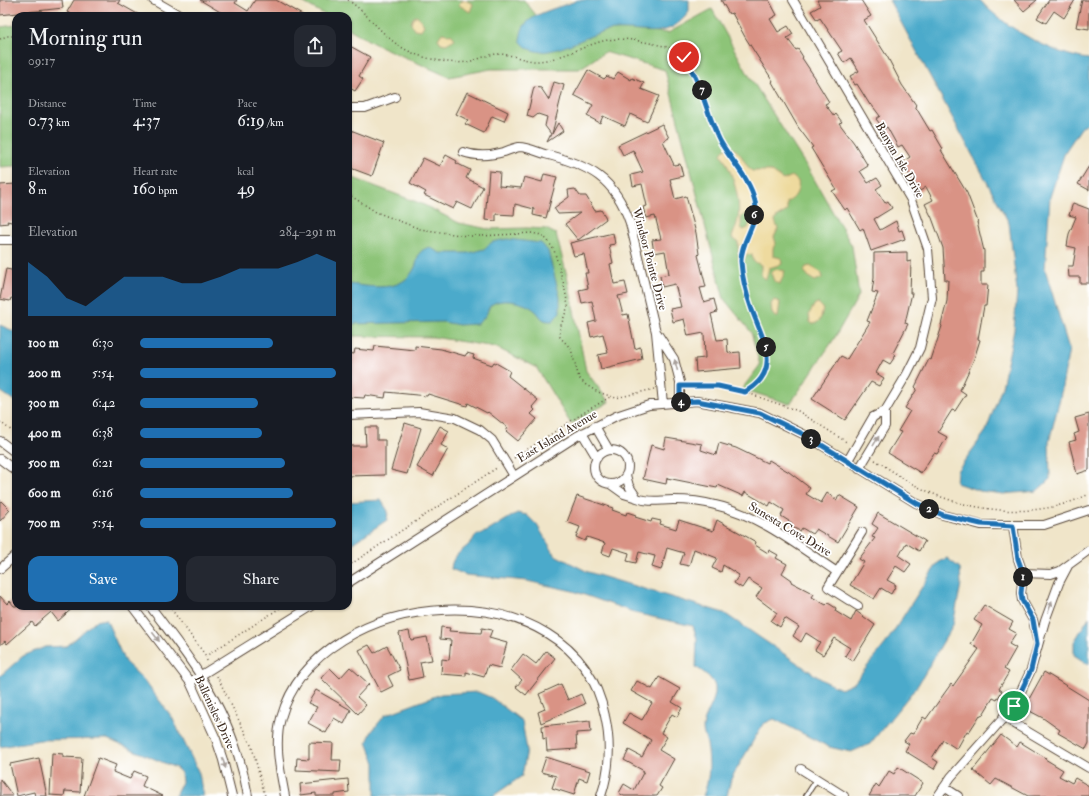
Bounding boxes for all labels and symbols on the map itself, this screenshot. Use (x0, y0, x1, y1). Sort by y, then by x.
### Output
pin (667, 40, 701, 74)
pin: 7 (692, 80, 712, 100)
street label: Banyan Isle Drive (872, 120, 927, 201)
pin: 6 (744, 205, 764, 225)
street label: Windsor Pointe Drive (628, 206, 670, 312)
pin: 5 (756, 337, 776, 357)
one-way arrow (672, 359, 678, 371)
pin: 4 (671, 392, 691, 412)
street label: East Island Avenue (515, 407, 600, 466)
pin: 3 (801, 429, 821, 449)
one-way arrow (872, 436, 880, 446)
street label: Sunesta Cove Drive (746, 499, 834, 560)
pin: 2 (919, 499, 939, 519)
pin: 1 (1013, 567, 1033, 587)
one-way arrow (1047, 601, 1053, 613)
one-way arrow (152, 632, 160, 643)
street label: Ballenisles Drive (191, 673, 238, 751)
pin (997, 689, 1031, 723)
one-way arrow (221, 757, 227, 769)

